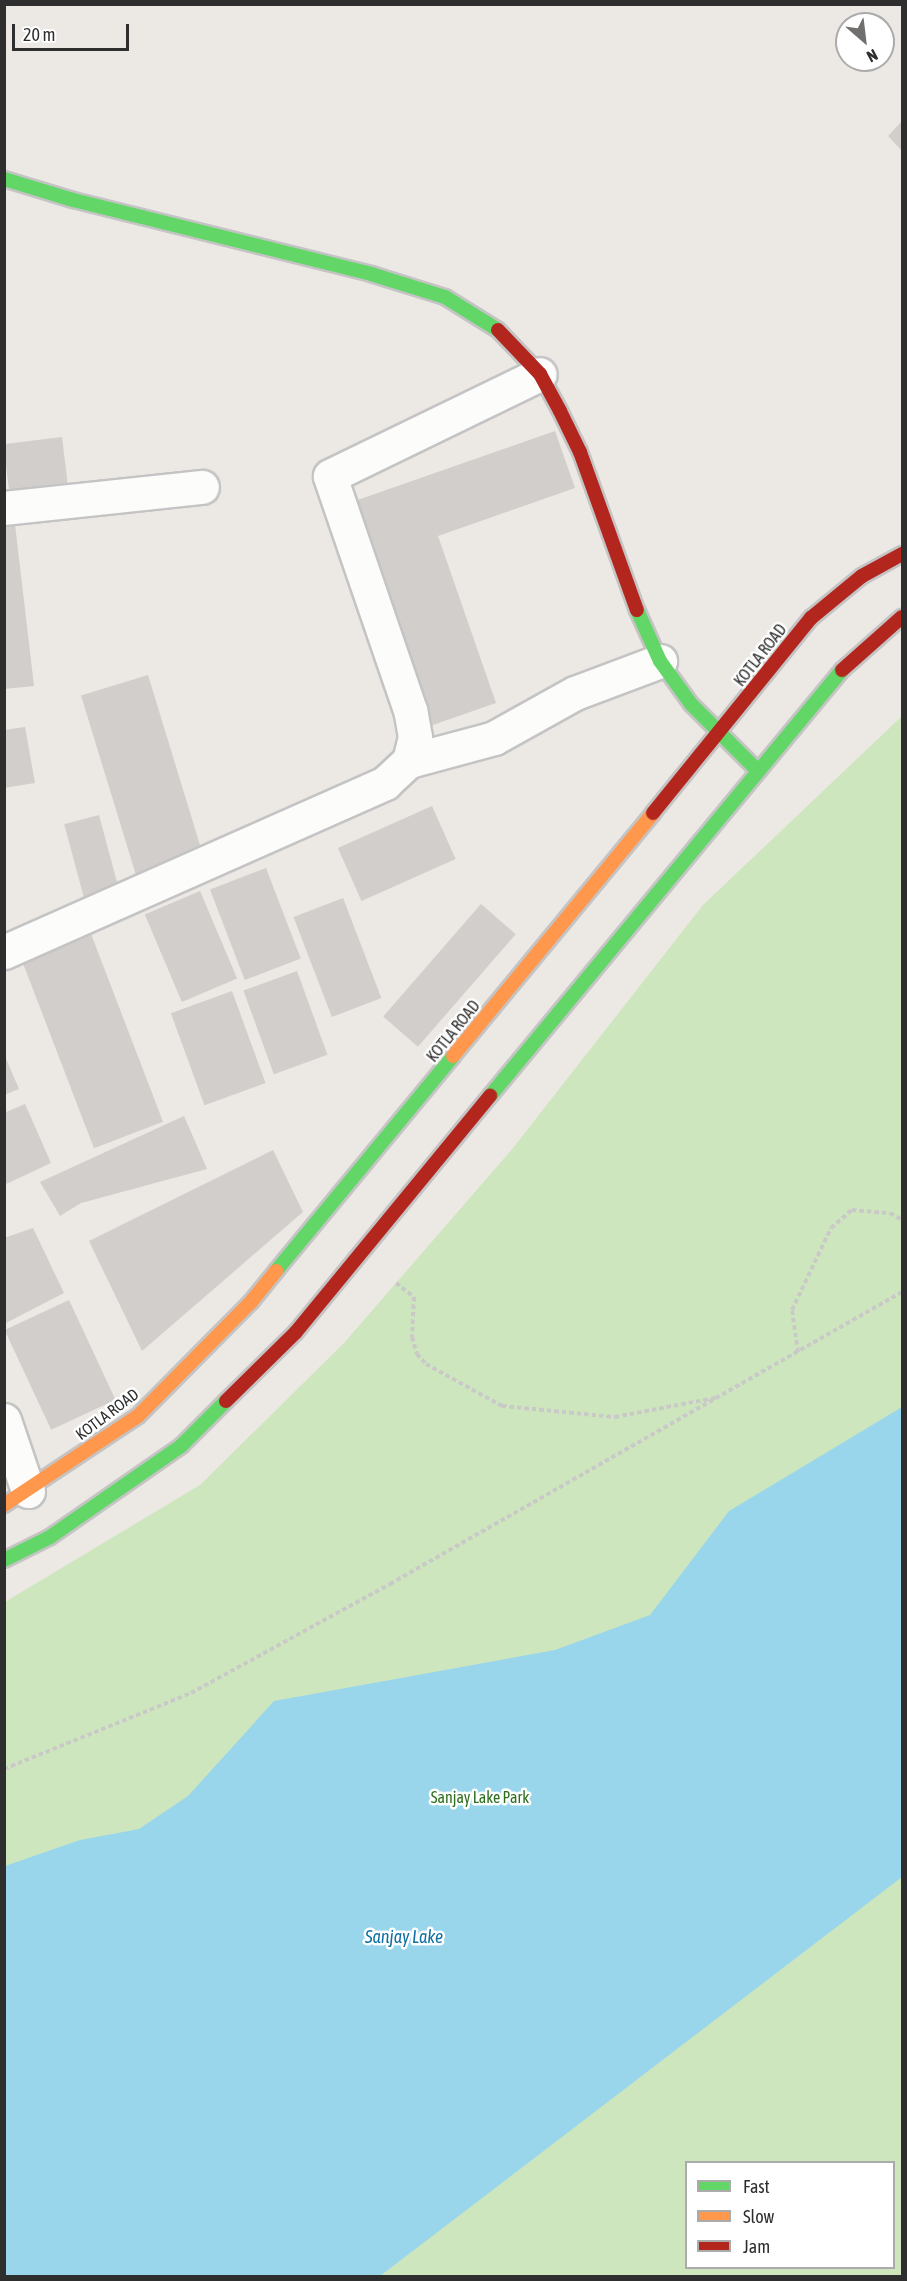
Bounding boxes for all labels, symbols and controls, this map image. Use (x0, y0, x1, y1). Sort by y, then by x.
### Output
scale bar (15, 12, 132, 50)
north arrow (835, 12, 895, 72)
text: 20 m (23, 24, 55, 45)
text: N (864, 46, 881, 66)
street label: KOTLA ROAD (730, 620, 790, 690)
street label: KOTLA ROAD (422, 996, 484, 1066)
street label: KOTLA ROAD (72, 1384, 142, 1444)
park label: Sanjay Lake Park (431, 1787, 529, 1807)
water label: Sanjay Lake (365, 1926, 443, 1948)
legend (685, 2161, 895, 2269)
text: Fast (743, 2176, 770, 2197)
text: Slow (743, 2206, 774, 2227)
text: Jam (743, 2236, 770, 2257)

